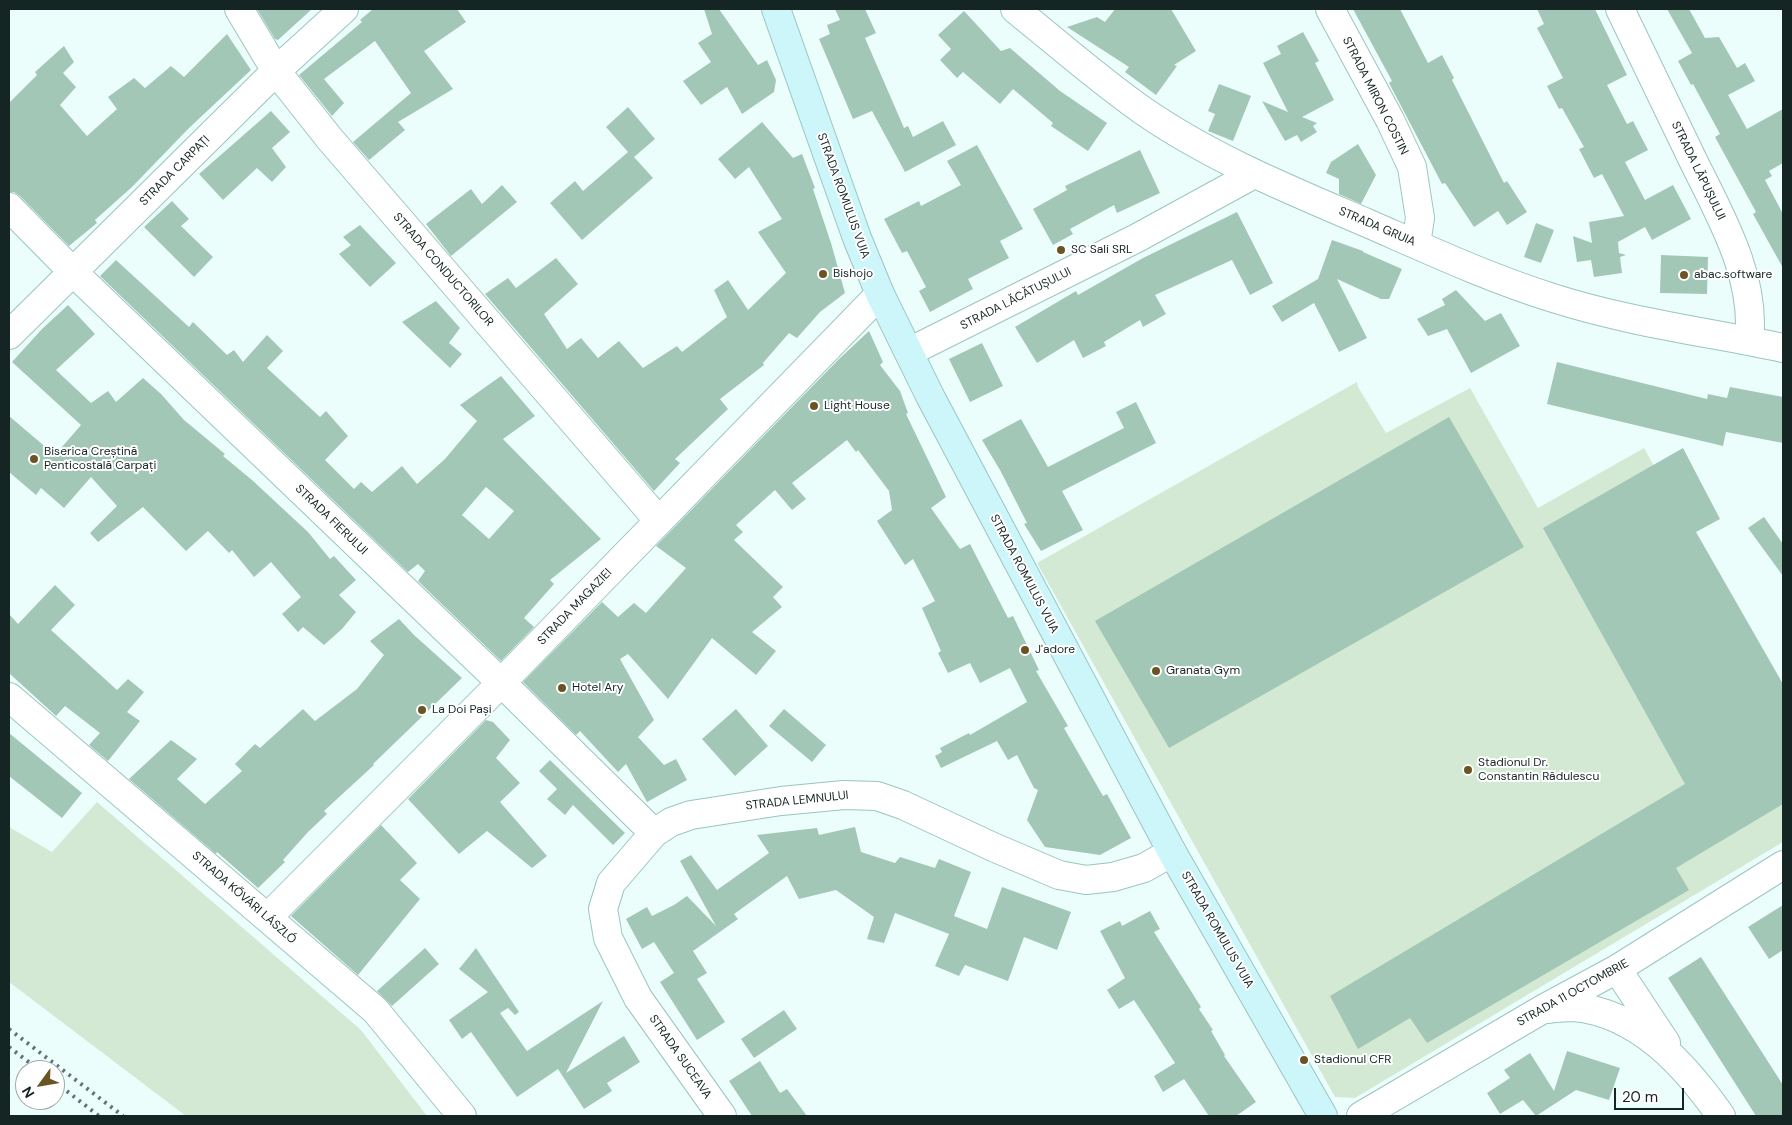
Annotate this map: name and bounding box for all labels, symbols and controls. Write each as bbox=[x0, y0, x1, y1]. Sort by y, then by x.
street label: STRADA MIRON COSTIN bbox=[1339, 35, 1411, 157]
street label: STRADA LĂPUȘULUI bbox=[1668, 119, 1728, 223]
street label: STRADA ROMULUS VUIA bbox=[814, 131, 872, 261]
street label: STRADA CARPAȚI bbox=[137, 133, 213, 209]
street label: STRADA GRUIA bbox=[1336, 204, 1418, 250]
street label: STRADA CONDUCTORILOR bbox=[390, 210, 496, 330]
place label: SC Sali SRL bbox=[1071, 243, 1132, 257]
marker: SC Sali SRL bbox=[1055, 244, 1067, 256]
street label: STRADA LĂCĂTUȘULUI bbox=[958, 265, 1074, 333]
place label: Bishojo bbox=[833, 267, 873, 281]
marker: Bishojo bbox=[817, 268, 829, 280]
place label: abac.software bbox=[1694, 268, 1772, 282]
marker: abac.software bbox=[1678, 269, 1690, 281]
place label: Light House bbox=[824, 399, 890, 413]
marker: Light House bbox=[808, 400, 820, 412]
place label: Biserica Creștină Penticostală Carpați bbox=[44, 445, 156, 473]
marker: Biserica Creștină Penticostală Carpați bbox=[28, 453, 40, 465]
street label: STRADA FIERULUI bbox=[292, 482, 370, 558]
street label: STRADA ROMULUS VUIA bbox=[987, 512, 1061, 636]
street label: STRADA MAGAZIEI bbox=[535, 566, 615, 648]
place label: J'adore bbox=[1035, 643, 1075, 657]
marker: J'adore bbox=[1019, 644, 1031, 656]
place label: Granata Gym bbox=[1166, 664, 1240, 678]
marker: Granata Gym bbox=[1150, 665, 1162, 677]
place label: Hotel Ary bbox=[572, 681, 623, 695]
marker: Hotel Ary bbox=[556, 682, 568, 694]
place label: La Doi Pași bbox=[432, 703, 492, 717]
marker: La Doi Pași bbox=[416, 704, 428, 716]
place label: Stadionul Dr. Constantin Rădulescu bbox=[1478, 756, 1599, 784]
marker: Stadionul Dr. Constantin Rădulescu bbox=[1462, 764, 1474, 776]
street label: STRADA LEMNULUI bbox=[745, 788, 849, 814]
street label: STRADA KŐVÁRI LÁSZLÓ bbox=[189, 849, 299, 947]
street label: STRADA ROMULUS VUIA bbox=[1178, 869, 1256, 991]
street label: STRADA 11 OCTOMBRIE bbox=[1515, 956, 1631, 1030]
street label: STRADA SUCEAVA bbox=[646, 1012, 714, 1102]
place label: Stadionul CFR bbox=[1314, 1053, 1391, 1067]
marker: Stadionul CFR bbox=[1298, 1054, 1310, 1066]
north arrow bbox=[15, 1060, 65, 1110]
scale bar bbox=[1617, 1078, 1687, 1110]
text: N bbox=[18, 1083, 38, 1102]
text: 20 m bbox=[1622, 1087, 1658, 1107]

